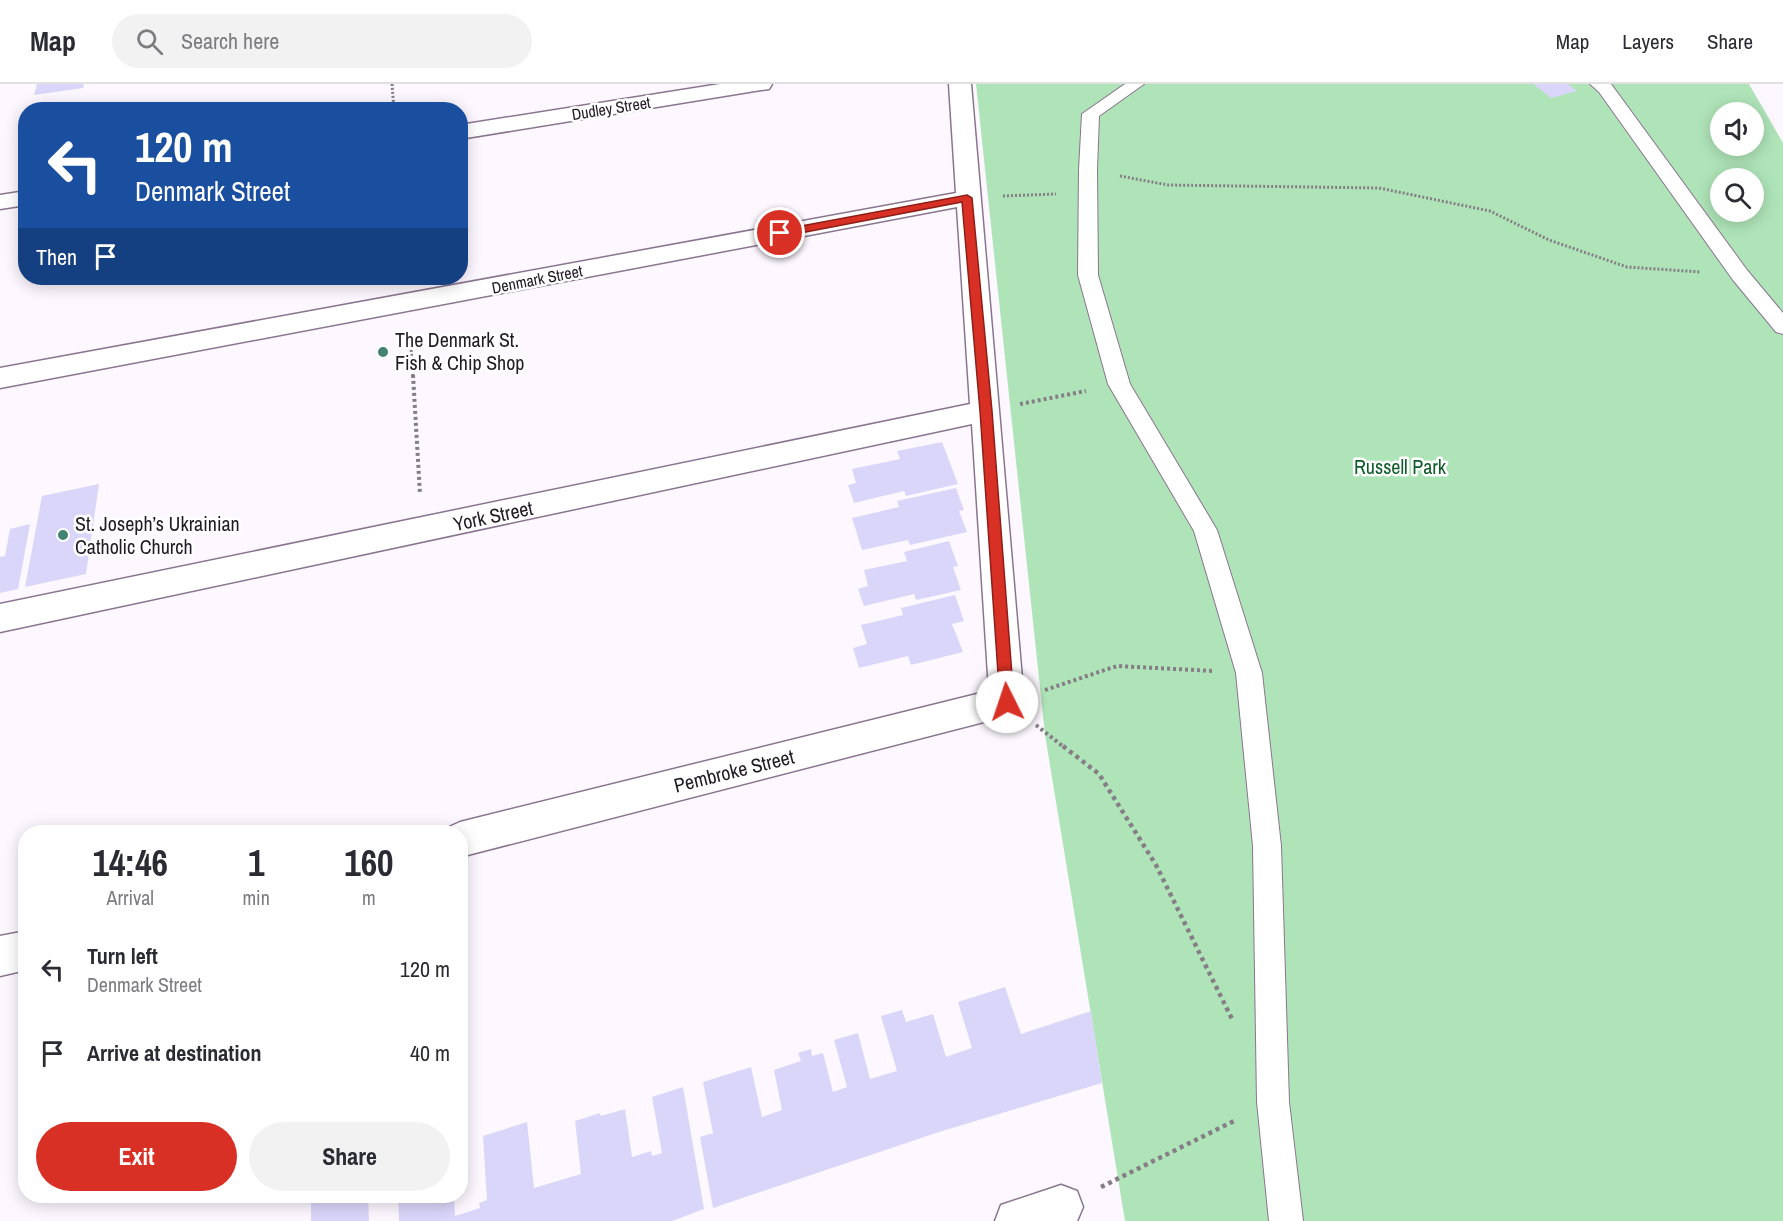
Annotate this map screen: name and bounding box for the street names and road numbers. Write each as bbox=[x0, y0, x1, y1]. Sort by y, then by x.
street label: Dudley Street bbox=[570, 91, 652, 125]
street label: Denmark Street bbox=[490, 259, 585, 299]
street label: York Street bbox=[451, 494, 536, 537]
street label: Pembroke Street bbox=[671, 742, 797, 798]

